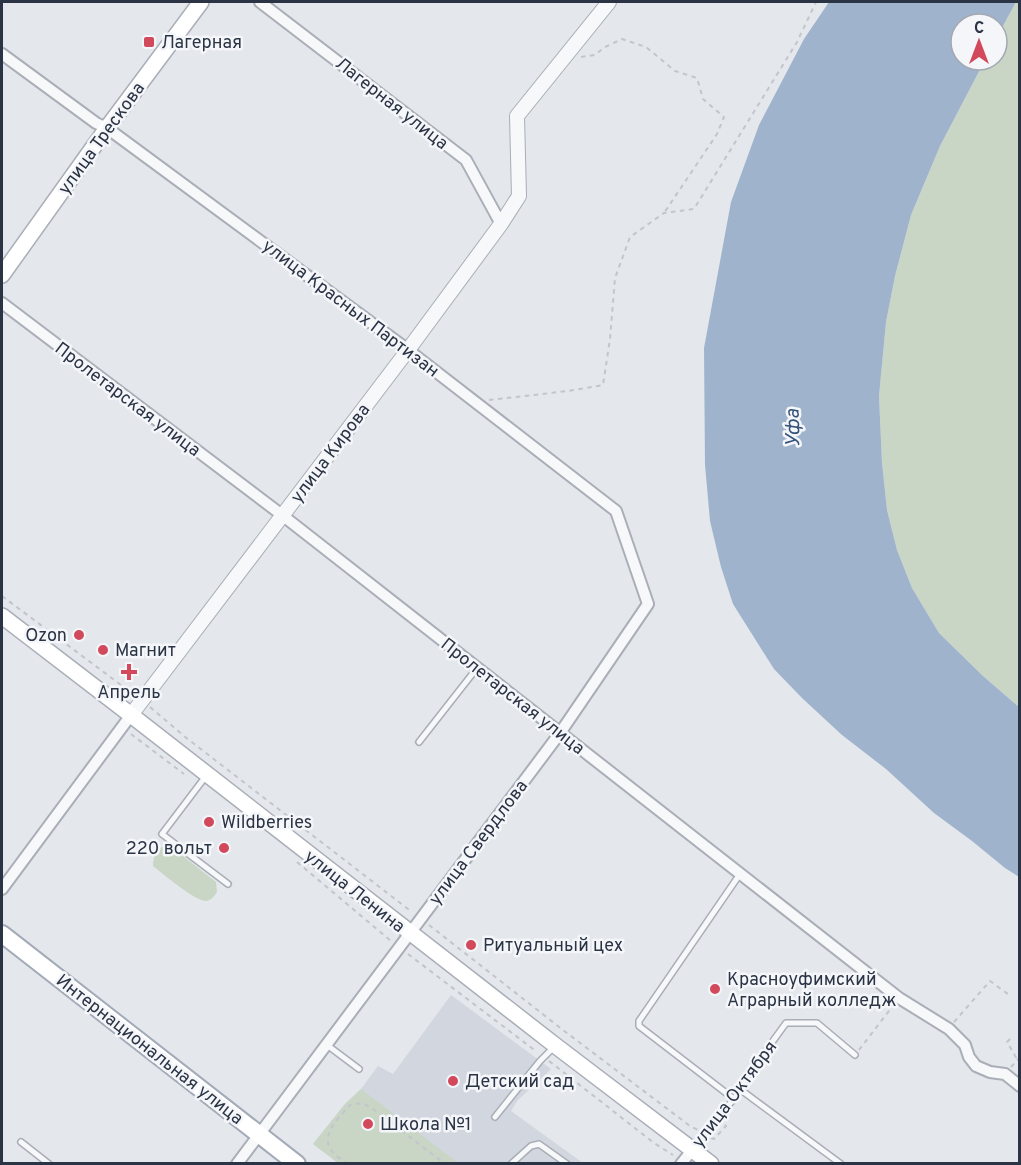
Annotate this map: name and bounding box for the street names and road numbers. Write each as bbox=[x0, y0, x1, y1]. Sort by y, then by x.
street label: Лагерная улица bbox=[330, 53, 452, 155]
street label: улица Трескова bbox=[54, 78, 151, 200]
street label: улица Красных Партизан bbox=[257, 235, 443, 383]
street label: Пролетарская улица bbox=[50, 338, 205, 463]
street label: улица Кирова bbox=[286, 400, 376, 508]
street label: Пролетарская улица bbox=[435, 634, 589, 761]
street label: улица Свердлова bbox=[425, 776, 534, 910]
street label: улица Ленина bbox=[299, 846, 409, 939]
street label: Интернациональная улица bbox=[51, 970, 247, 1130]
street label: улица Октября bbox=[687, 1037, 783, 1153]

